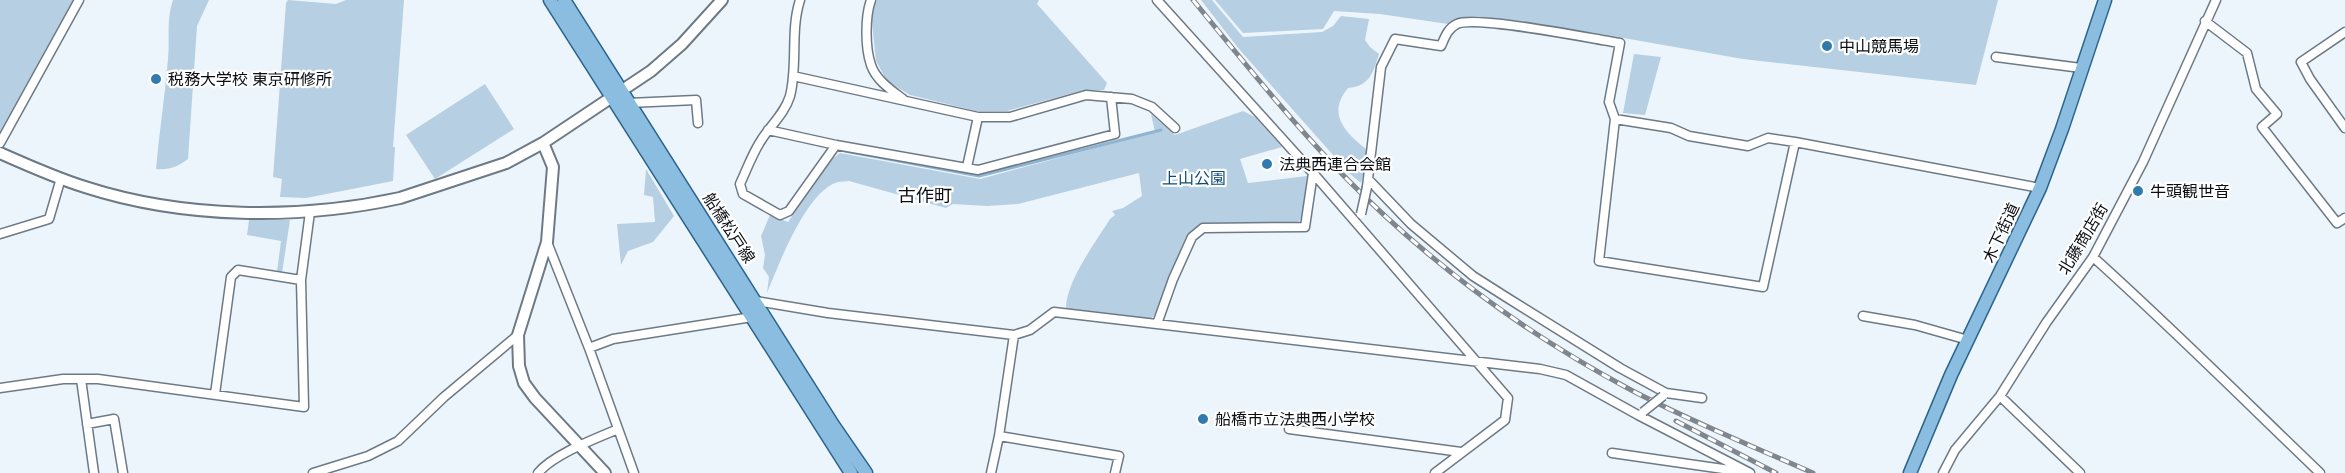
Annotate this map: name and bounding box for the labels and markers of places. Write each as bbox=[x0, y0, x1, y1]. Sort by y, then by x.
place label: 中山競馬場 bbox=[1839, 37, 1919, 56]
marker: 中山競馬場 bbox=[1820, 39, 1834, 53]
place label: 税務大学校 東京研修所 bbox=[168, 70, 332, 89]
marker: 税務大学校 東京研修所 bbox=[149, 72, 163, 86]
place label: 法典西連合会館 bbox=[1279, 155, 1391, 174]
marker: 法典西連合会館 bbox=[1260, 157, 1274, 171]
place label: 牛頭観世音 bbox=[2150, 182, 2230, 201]
marker: 牛頭観世音 bbox=[2131, 184, 2145, 198]
place label: 船橋市立法典西小学校 bbox=[1215, 410, 1375, 429]
marker: 船橋市立法典西小学校 bbox=[1196, 412, 1210, 426]

